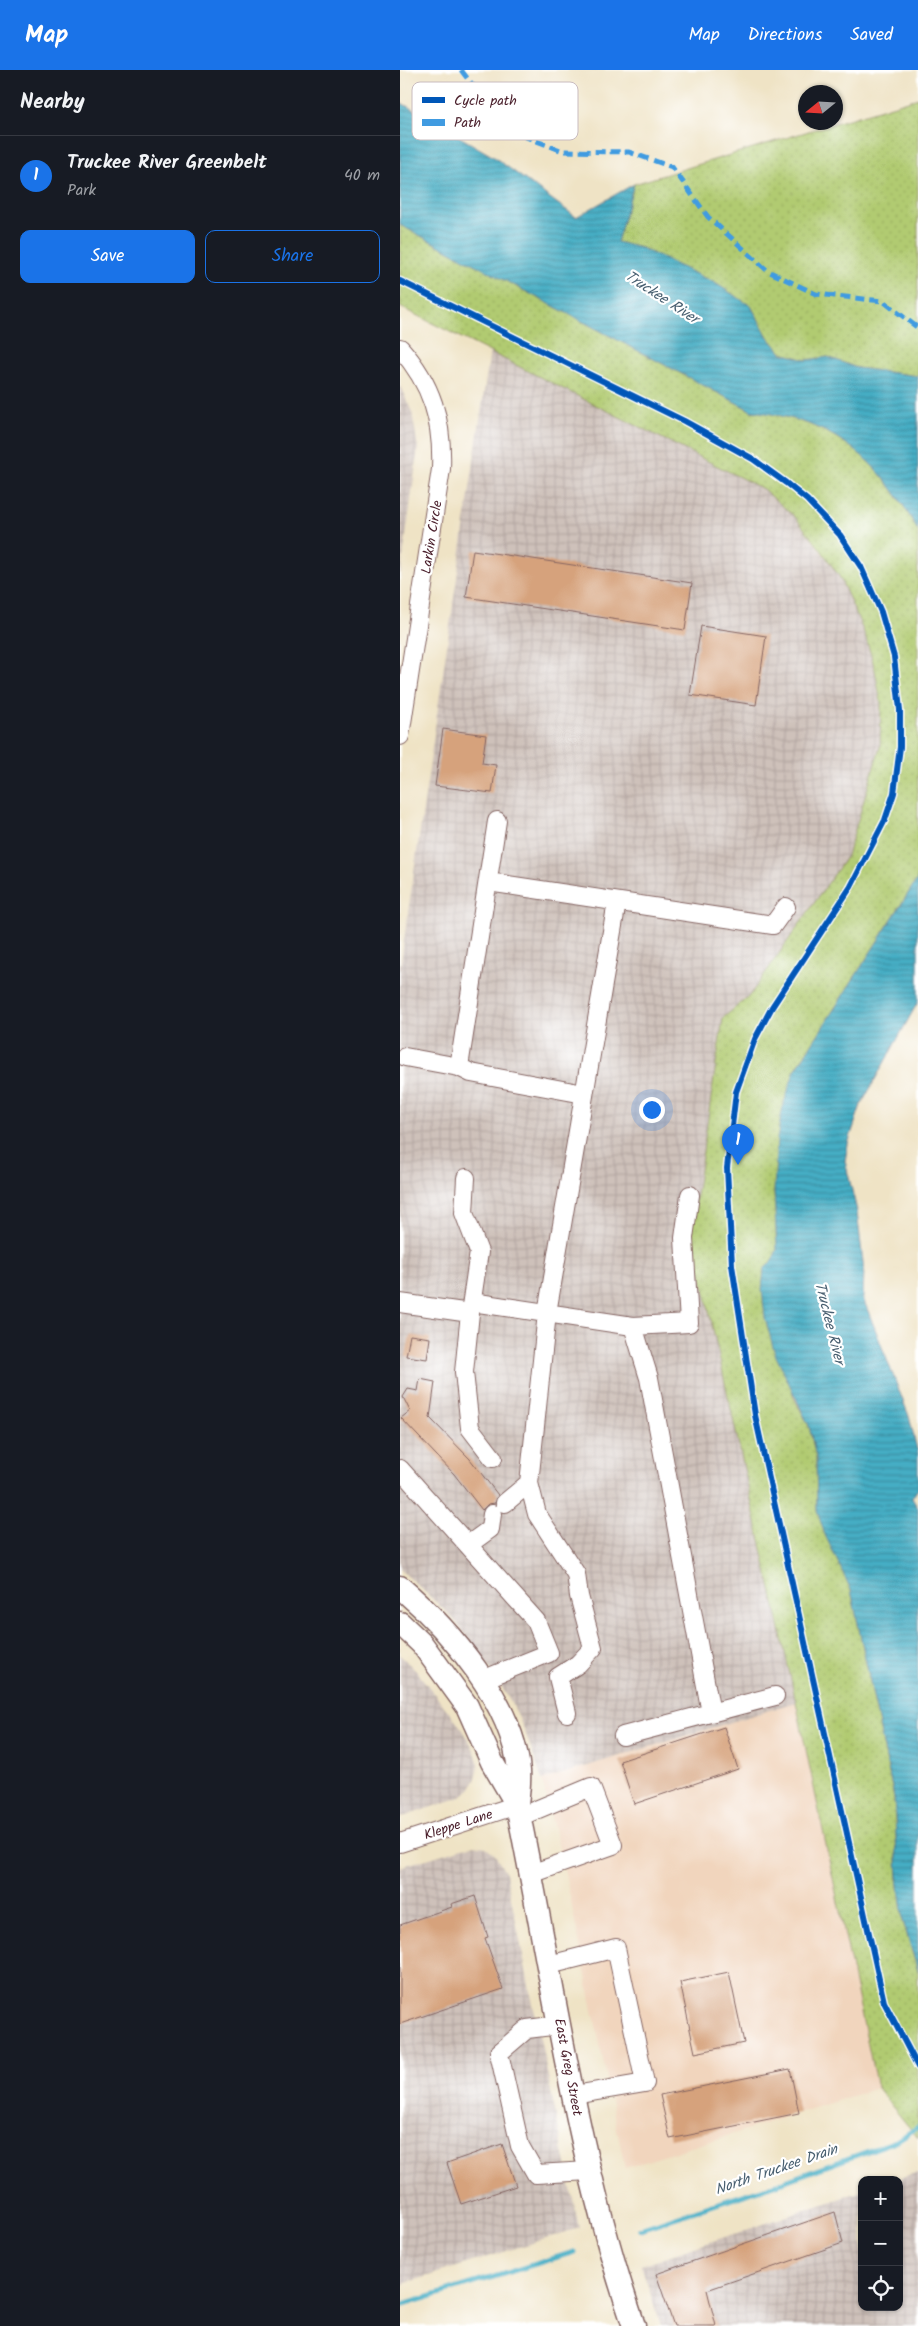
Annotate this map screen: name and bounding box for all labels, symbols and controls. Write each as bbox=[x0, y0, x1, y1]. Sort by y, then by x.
text: Map bbox=[25, 16, 68, 55]
text: Map bbox=[688, 21, 720, 50]
text: Directions bbox=[748, 21, 822, 50]
text: Saved bbox=[850, 21, 893, 50]
legend bbox=[412, 82, 578, 140]
north arrow bbox=[798, 85, 843, 130]
text: Nearby bbox=[20, 86, 85, 119]
text: Cycle path bbox=[454, 90, 517, 112]
text: Path bbox=[454, 112, 481, 134]
text: Truckee River Greenbelt bbox=[67, 148, 267, 178]
text: 1 bbox=[34, 163, 38, 188]
text: 40 m bbox=[344, 163, 380, 188]
text: Park bbox=[67, 178, 96, 203]
button: Save bbox=[20, 230, 195, 283]
button: Share bbox=[205, 230, 380, 283]
water label: Truckee River bbox=[620, 265, 706, 332]
street label: Larkin Circle bbox=[415, 498, 449, 575]
your location bbox=[639, 1097, 665, 1123]
pin: 1 bbox=[722, 1124, 754, 1165]
water label: Truckee River bbox=[807, 1280, 852, 1370]
street label: Kleppe Lane bbox=[421, 1803, 496, 1846]
street label: East Greg Street bbox=[548, 2016, 588, 2118]
water label: North Truckee Drain bbox=[712, 2137, 842, 2202]
map controls bbox=[858, 2176, 903, 2311]
button: + bbox=[858, 2176, 903, 2221]
button: − bbox=[858, 2221, 903, 2266]
button: locate bbox=[858, 2266, 903, 2311]

